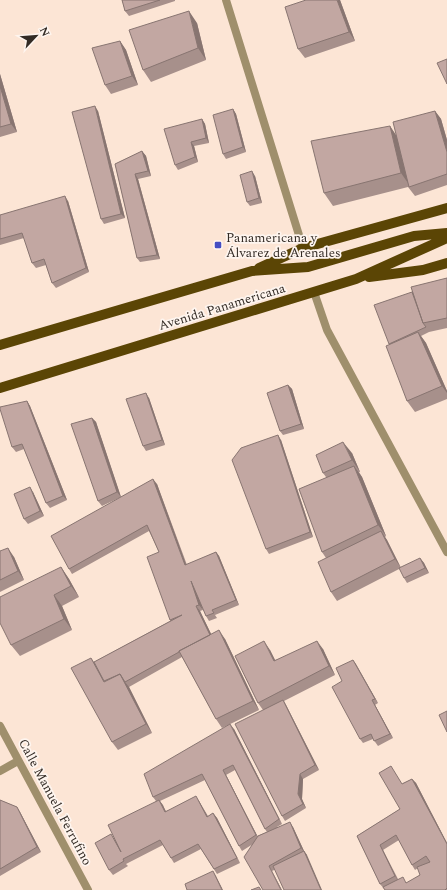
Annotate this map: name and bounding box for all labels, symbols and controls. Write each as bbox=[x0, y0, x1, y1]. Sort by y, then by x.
north arrow bbox=[16, 16, 56, 56]
text: N bbox=[35, 24, 54, 40]
place label: Panamericana y Álvarez de Arenales bbox=[226, 228, 341, 263]
marker: Panamericana y Álvarez de Arenales bbox=[213, 240, 223, 250]
street label: Avenida Panamericana bbox=[156, 278, 288, 336]
street label: Calle Manuela Ferrufino bbox=[13, 735, 97, 869]

